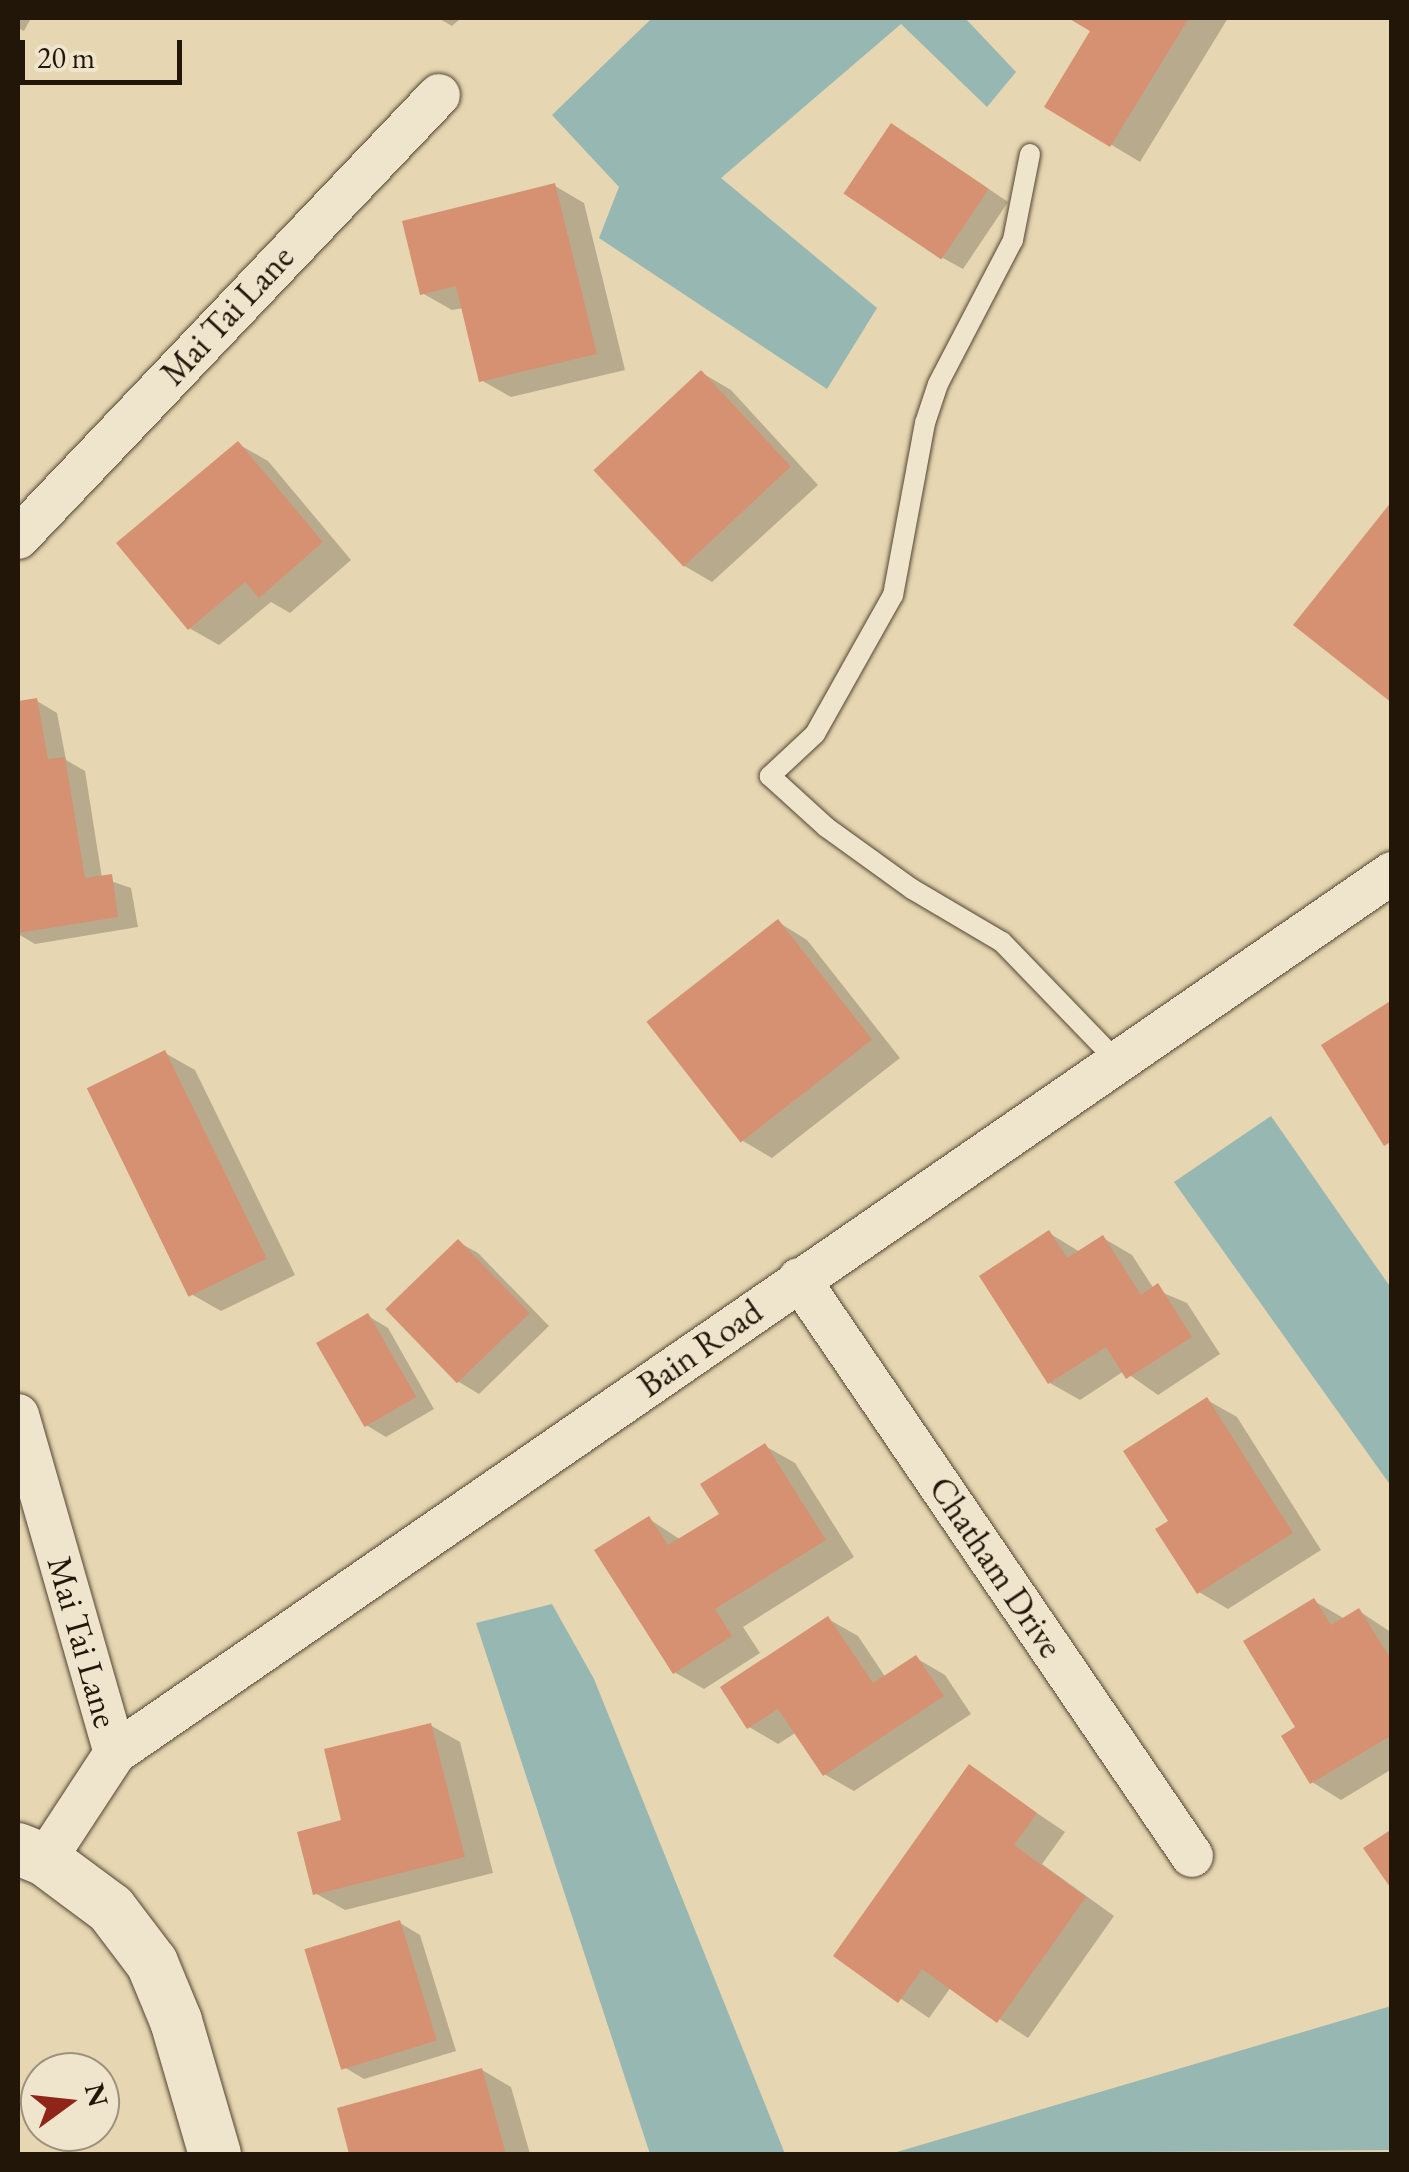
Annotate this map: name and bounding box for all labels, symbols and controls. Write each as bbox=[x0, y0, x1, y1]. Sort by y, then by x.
scale bar bbox=[25, 20, 188, 82]
text: 20 m bbox=[37, 38, 95, 77]
street label: Mai Tai Lane bbox=[152, 236, 302, 394]
street label: Bain Road bbox=[630, 1290, 770, 1406]
street label: Chatham Drive bbox=[920, 1469, 1072, 1665]
street label: Mai Tai Lane bbox=[39, 1552, 127, 1732]
north arrow bbox=[20, 2052, 120, 2152]
text: N bbox=[77, 2079, 117, 2110]

